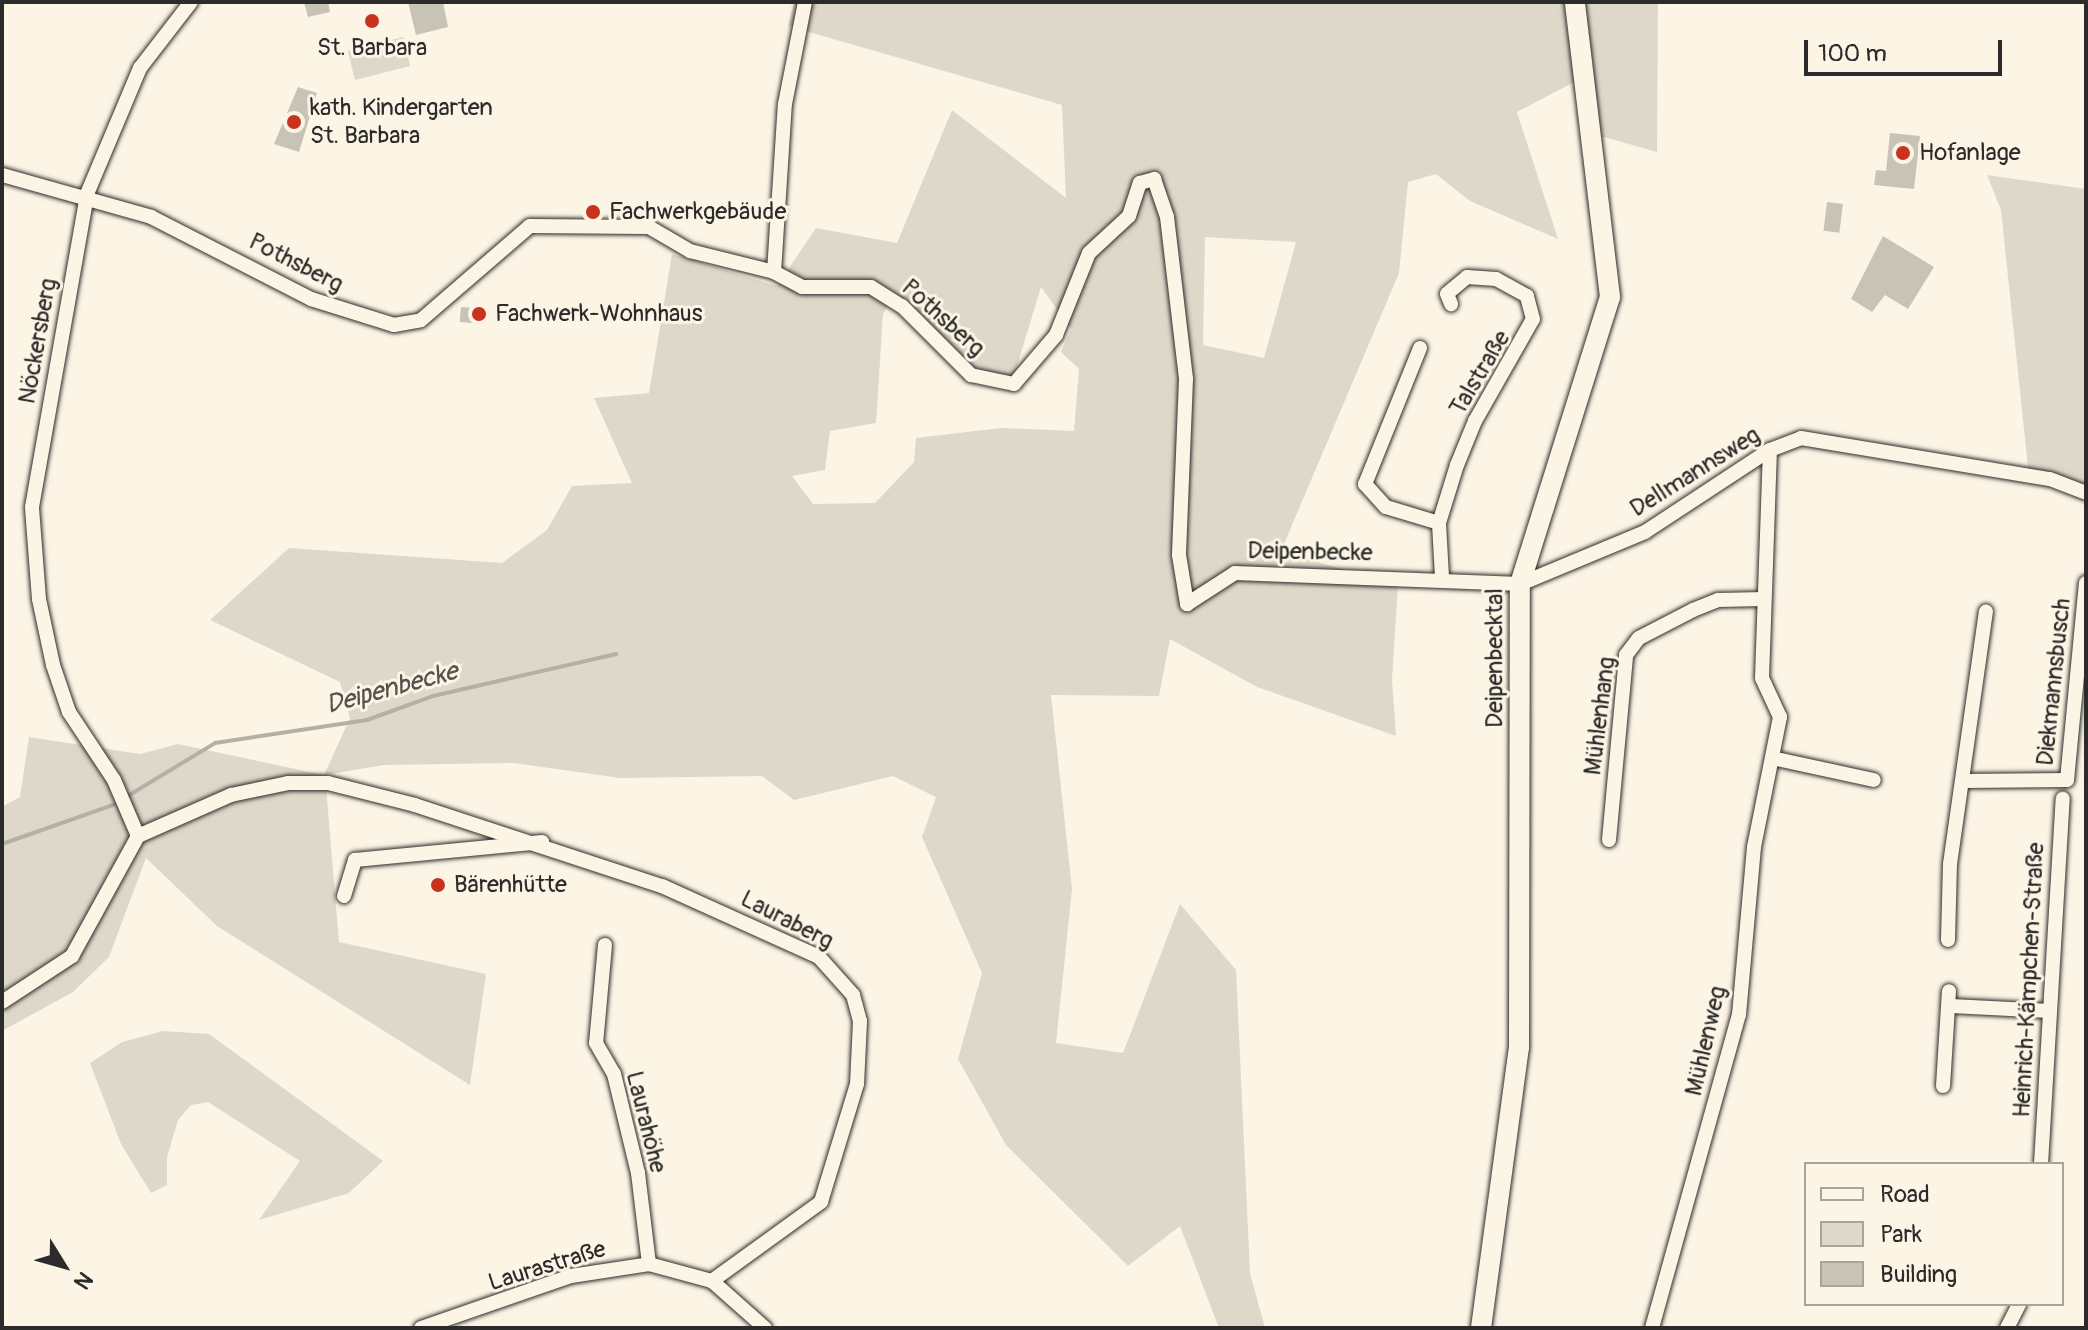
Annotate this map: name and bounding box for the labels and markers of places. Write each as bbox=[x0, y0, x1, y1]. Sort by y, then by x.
marker: St. Barbara bbox=[363, 12, 381, 30]
place label: St. Barbara bbox=[317, 34, 427, 62]
place label: kath. Kindergarten St. Barbara bbox=[310, 94, 493, 150]
marker: kath. Kindergarten St. Barbara bbox=[285, 113, 303, 131]
place label: Hofanlage bbox=[1919, 139, 2021, 167]
marker: Hofanlage bbox=[1894, 144, 1912, 162]
place label: Fachwerkgebäude bbox=[609, 198, 786, 226]
marker: Fachwerkgebäude bbox=[584, 203, 602, 221]
place label: Fachwerk-Wohnhaus bbox=[495, 300, 702, 328]
marker: Fachwerk-Wohnhaus bbox=[470, 305, 488, 323]
place label: Bärenhütte bbox=[454, 871, 567, 899]
marker: Bärenhütte bbox=[429, 876, 447, 894]

